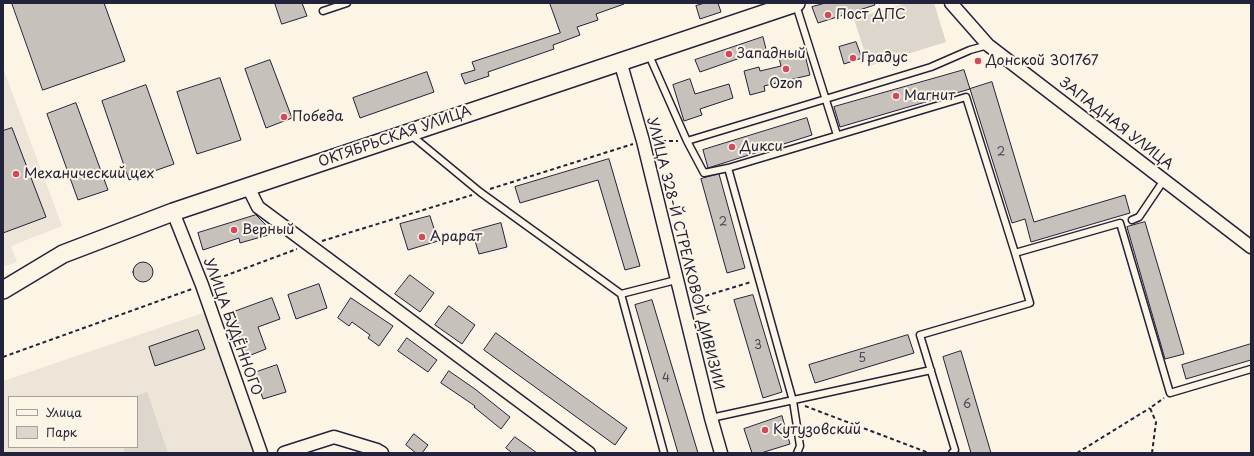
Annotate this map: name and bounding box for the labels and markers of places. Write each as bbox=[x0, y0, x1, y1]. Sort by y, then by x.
place label: Пост ДПС bbox=[836, 7, 906, 23]
marker: Пост ДПС bbox=[823, 10, 833, 20]
place label: Западный bbox=[737, 46, 806, 62]
marker: Западный bbox=[724, 49, 734, 59]
place label: Градус bbox=[861, 50, 908, 66]
marker: Градус bbox=[848, 53, 858, 63]
place label: Донской 301767 bbox=[986, 53, 1099, 69]
marker: Донской 301767 bbox=[973, 56, 983, 66]
marker: Ozon bbox=[781, 64, 791, 74]
place label: Ozon bbox=[769, 76, 803, 92]
place label: Магнит bbox=[904, 88, 955, 104]
marker: Магнит bbox=[891, 91, 901, 101]
place label: Победа bbox=[292, 109, 343, 125]
marker: Победа bbox=[279, 112, 289, 122]
place label: Дикси bbox=[740, 139, 783, 155]
marker: Дикси bbox=[727, 142, 737, 152]
place label: Механический цех bbox=[24, 166, 154, 182]
marker: Механический цех bbox=[11, 169, 21, 179]
place label: Верный bbox=[242, 222, 294, 238]
marker: Верный bbox=[229, 225, 239, 235]
place label: Арарат bbox=[430, 229, 482, 245]
marker: Арарат bbox=[417, 232, 427, 242]
place label: Кутузовский bbox=[773, 422, 861, 438]
marker: Кутузовский bbox=[760, 425, 770, 435]

